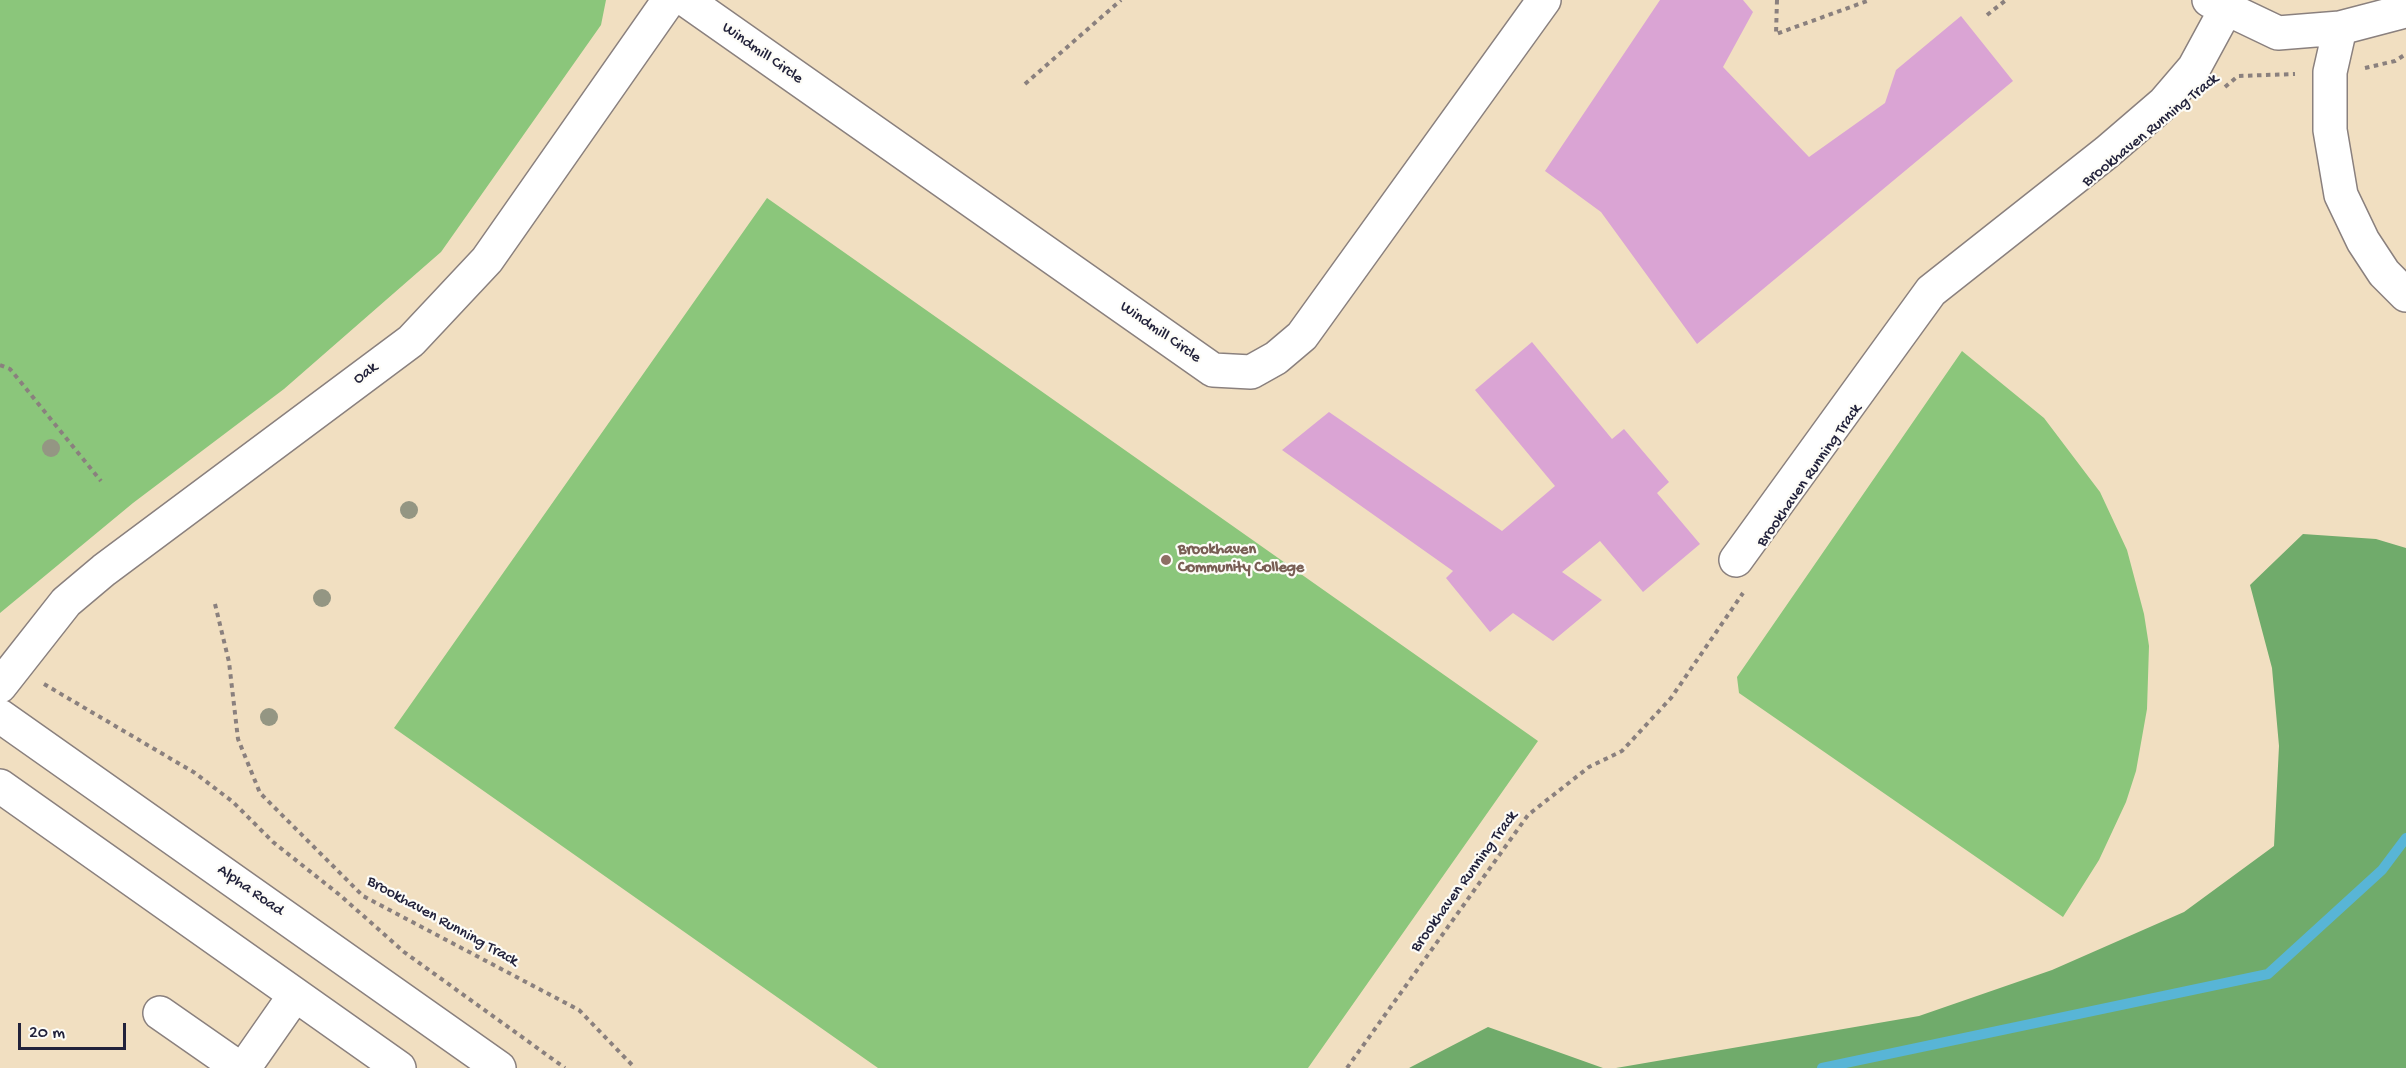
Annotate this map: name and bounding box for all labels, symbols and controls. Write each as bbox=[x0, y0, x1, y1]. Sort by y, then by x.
street label: Windmill Circle bbox=[718, 19, 806, 89]
street label: Brookhaven Running Track bbox=[2079, 70, 2223, 192]
street label: Windmill Circle bbox=[1116, 298, 1204, 368]
street label: Oak bbox=[350, 359, 382, 389]
street label: Brookhaven Running Track bbox=[1753, 401, 1867, 551]
place label: Brookhaven Community College bbox=[1178, 541, 1304, 579]
marker: Brookhaven Community College bbox=[1159, 553, 1173, 567]
street label: Brookhaven Running Track bbox=[1407, 808, 1523, 956]
street label: Alpha Road bbox=[213, 861, 287, 921]
street label: Brookhaven Running Track bbox=[363, 872, 521, 972]
scale bar bbox=[21, 1011, 129, 1049]
text: 20 m bbox=[29, 1023, 65, 1044]

